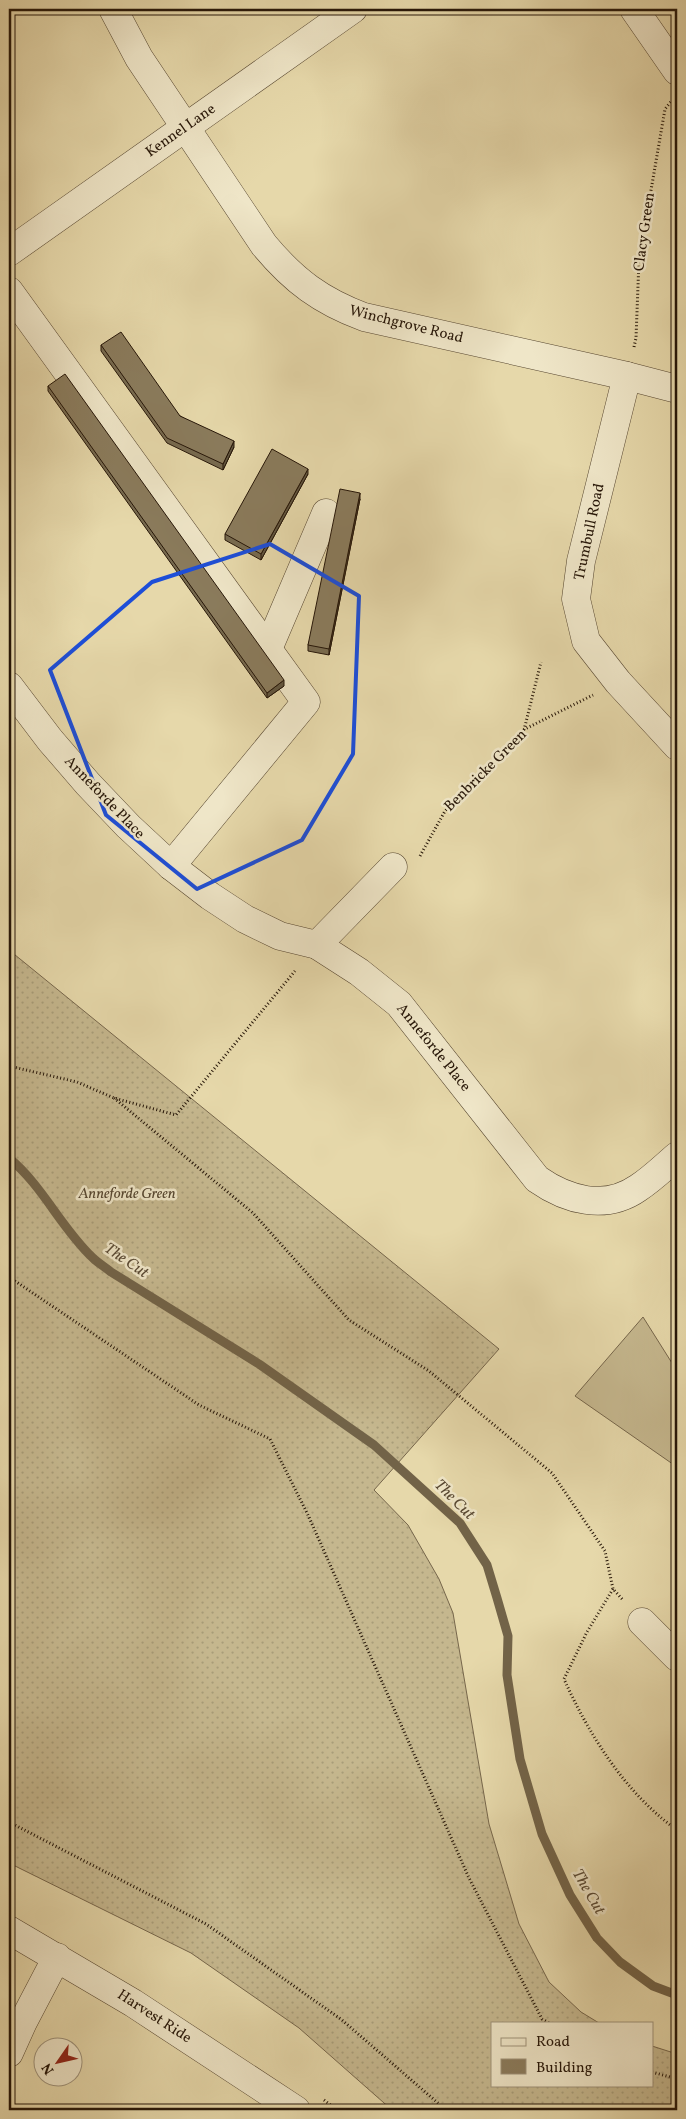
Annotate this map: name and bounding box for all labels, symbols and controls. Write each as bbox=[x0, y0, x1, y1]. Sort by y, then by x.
street label: Kennel Lane bbox=[142, 99, 220, 163]
street label: Clacy Green bbox=[629, 191, 661, 273]
street label: Winchgrove Road bbox=[347, 301, 465, 349]
street label: Trumbull Road bbox=[569, 482, 611, 582]
street label: Benbricke Green bbox=[440, 725, 532, 817]
street label: Anneforde Place bbox=[59, 752, 149, 844]
street label: Anneforde Place bbox=[391, 999, 475, 1097]
park label: Anneforde Green bbox=[78, 1184, 176, 1205]
water label: The Cut bbox=[99, 1238, 153, 1284]
water label: The Cut bbox=[429, 1475, 480, 1526]
water label: The Cut bbox=[566, 1865, 610, 1920]
street label: Harvest Ride bbox=[113, 1985, 195, 2049]
legend bbox=[491, 2022, 654, 2086]
text: Road bbox=[536, 2032, 570, 2053]
north arrow bbox=[32, 2036, 82, 2086]
text: Building bbox=[536, 2058, 593, 2079]
text: N bbox=[38, 2059, 59, 2078]

